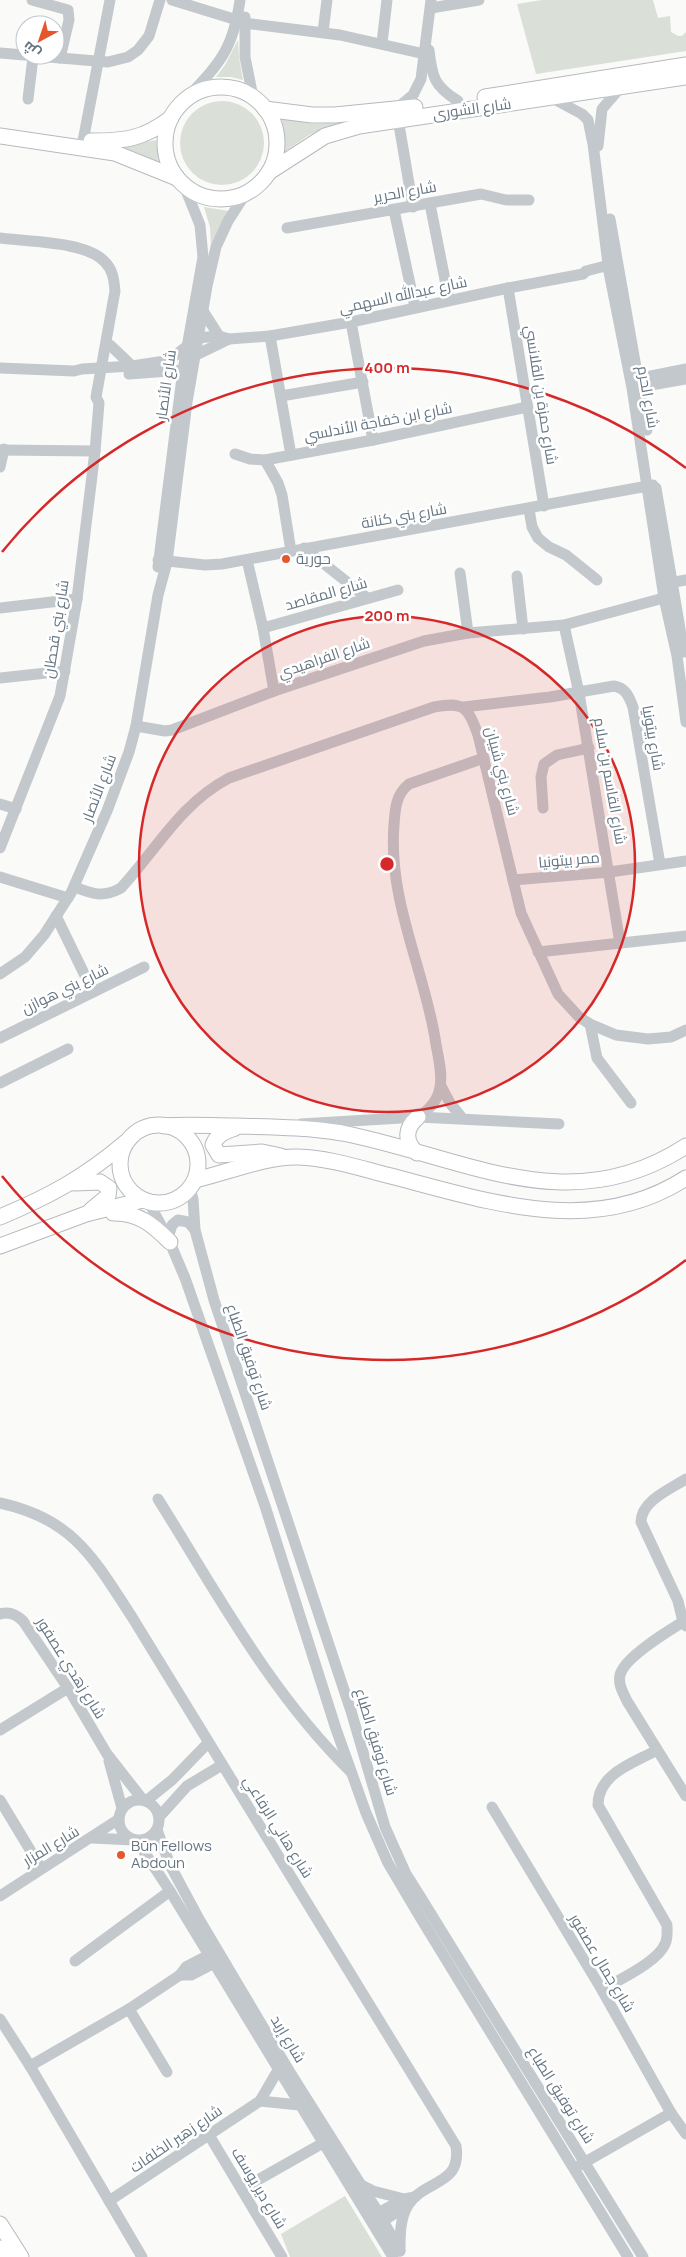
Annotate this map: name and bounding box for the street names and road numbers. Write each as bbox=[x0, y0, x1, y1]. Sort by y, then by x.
street label: شارع الشورى bbox=[431, 93, 513, 125]
street label: شارع الحرير bbox=[371, 176, 438, 209]
street label: شارع عبدالله السهمي bbox=[337, 271, 469, 320]
street label: شارع حمزة بن القلانسي bbox=[518, 324, 563, 466]
street label: شارع الأنصار bbox=[150, 348, 182, 423]
street label: شارع الحرم bbox=[632, 364, 664, 430]
street label: شارع ابن خفاجة الأندلسي bbox=[302, 397, 454, 448]
street label: شارع بني كنانة bbox=[359, 498, 449, 535]
street label: شارع المقاصد bbox=[282, 572, 370, 616]
street label: شارع بني قحطان bbox=[37, 578, 76, 680]
street label: شارع الفراهيدي bbox=[275, 632, 373, 685]
street label: شارع بيتونيا bbox=[636, 703, 670, 773]
street label: شارع القاسم بن سلام bbox=[588, 716, 632, 846]
street label: شارع بني شيبان bbox=[479, 724, 524, 818]
street label: شارع الأنصار bbox=[76, 751, 122, 826]
street label: ممر بيتونيا bbox=[537, 846, 601, 873]
street label: شارع بني هوازن bbox=[18, 958, 113, 1020]
street label: شارع توفيق الطباع bbox=[220, 1301, 278, 1413]
street label: شارع زهدي عصفور bbox=[29, 1612, 111, 1724]
street label: شارع توفيق الطباع bbox=[349, 1686, 403, 1798]
street label: شارع هاني الرفاعي bbox=[237, 1772, 318, 1883]
street label: شارع المزار bbox=[18, 1820, 84, 1872]
street label: شارع جمال عصفور bbox=[563, 1909, 640, 2017]
street label: شارع إربد bbox=[265, 2011, 311, 2067]
street label: شارع توفيق الطباع bbox=[522, 2042, 600, 2148]
street label: شارع زهير الخلفات bbox=[125, 2100, 227, 2178]
street label: شارع دير يوسف bbox=[226, 2143, 292, 2233]

